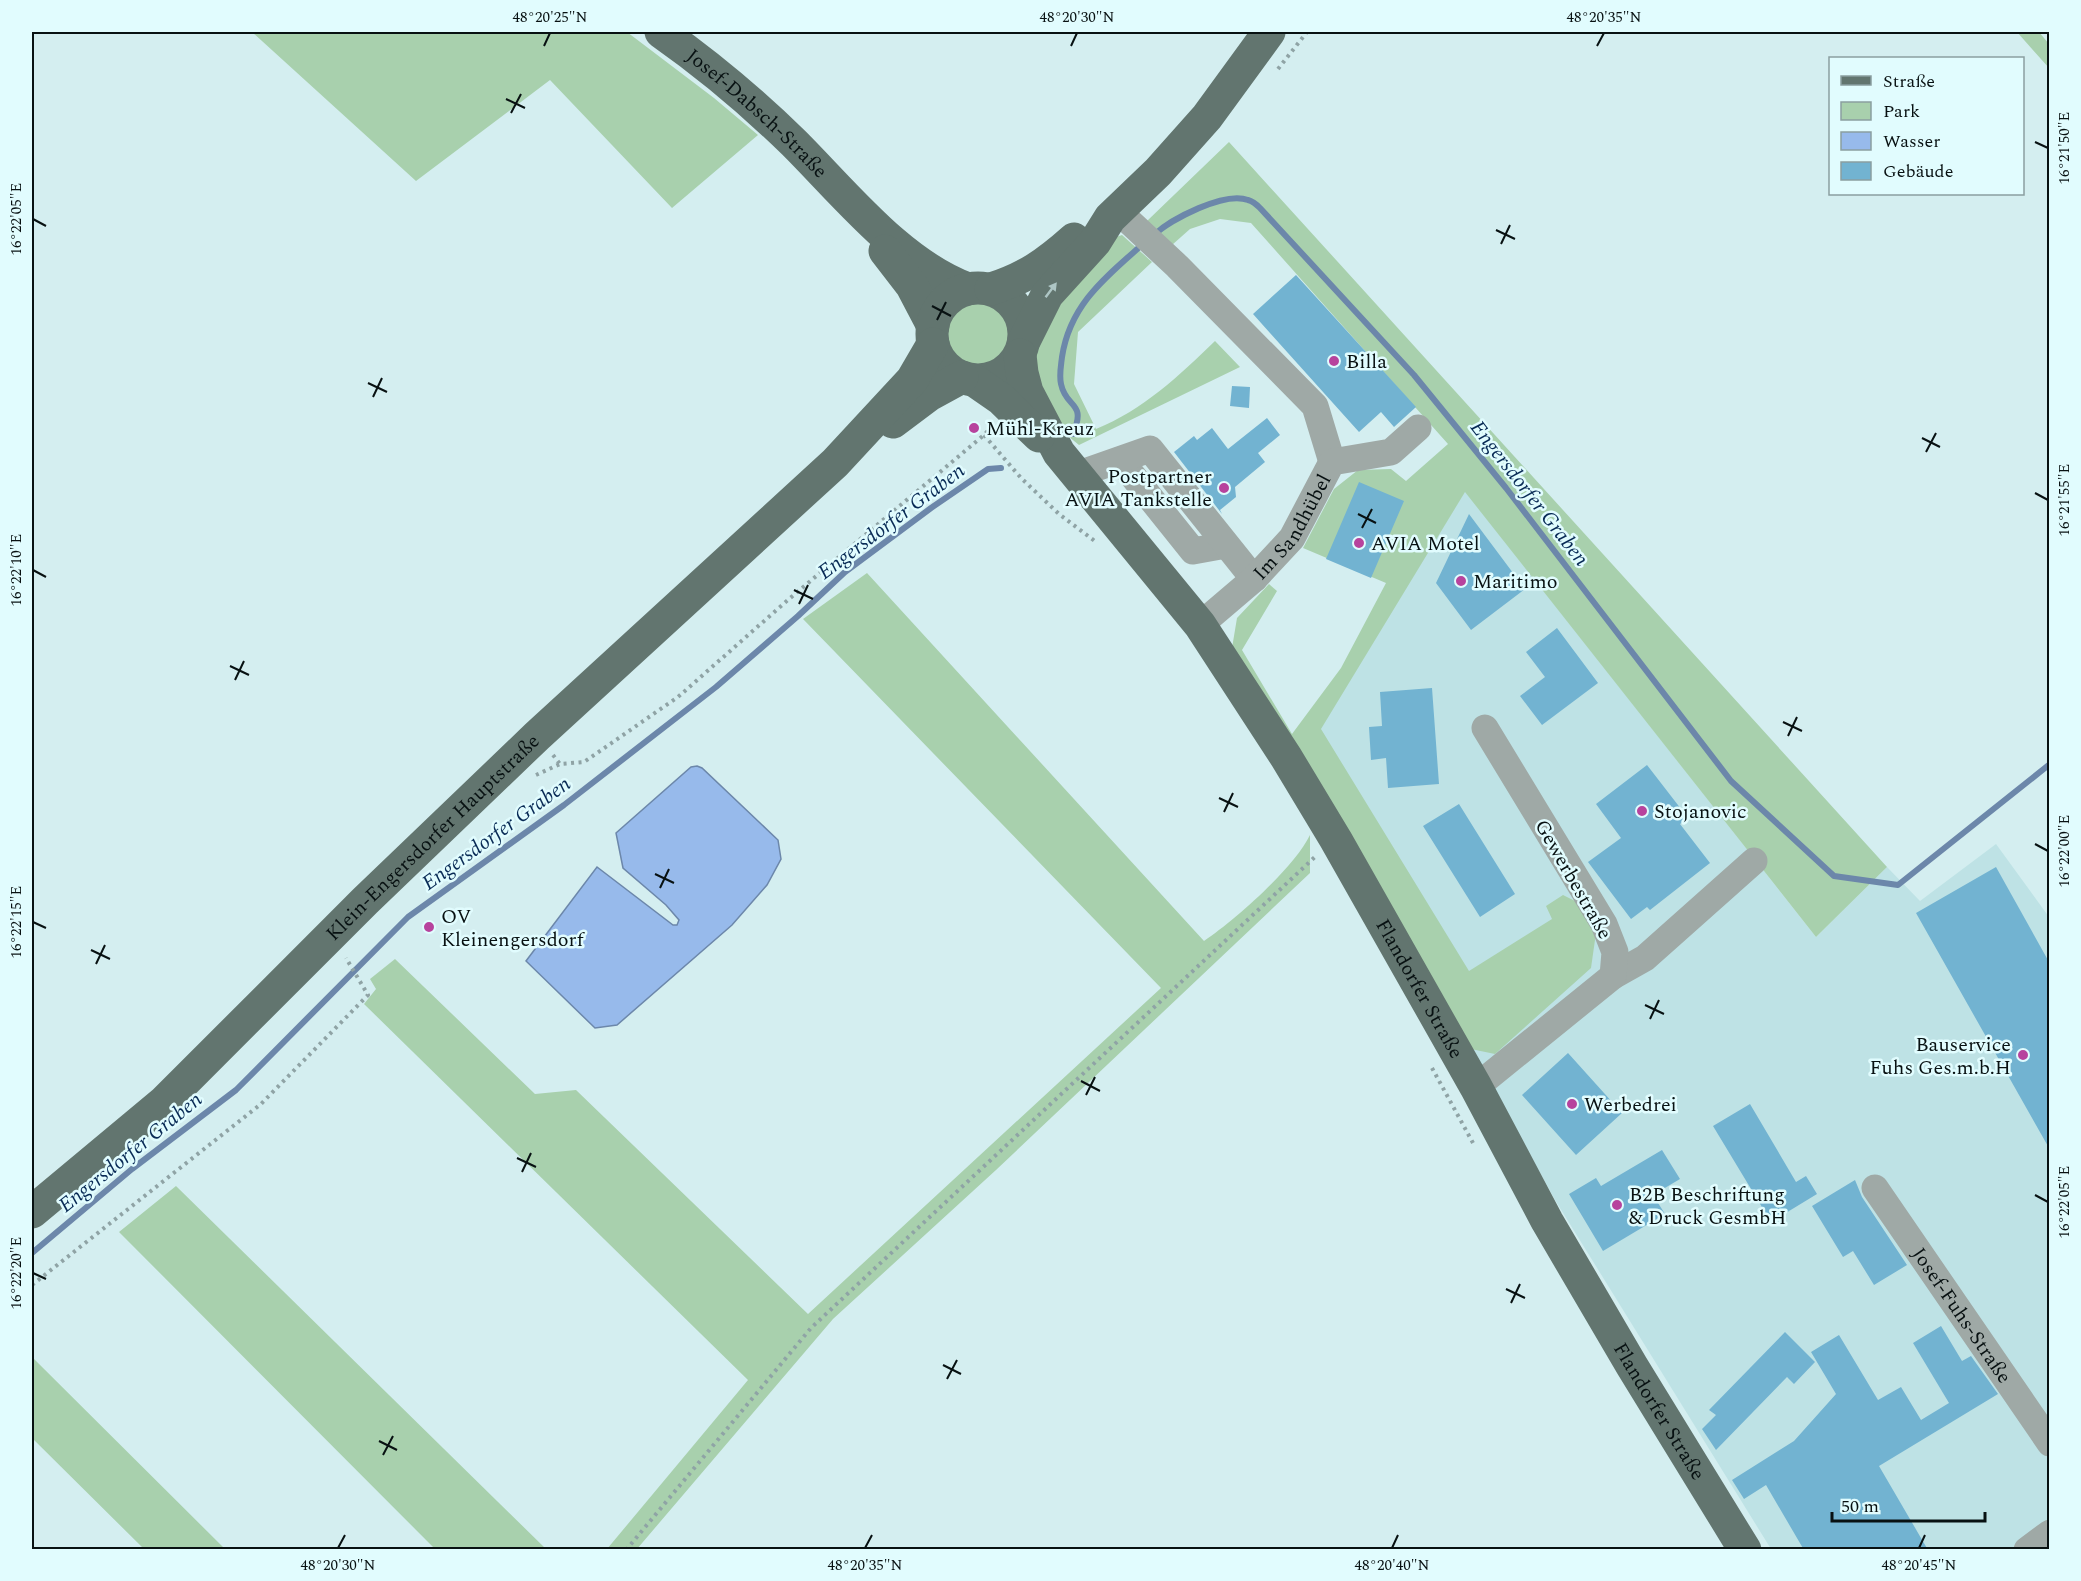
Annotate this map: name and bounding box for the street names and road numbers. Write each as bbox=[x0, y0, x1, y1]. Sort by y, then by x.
street label: Josef-Dabsch-Straße bbox=[680, 41, 834, 185]
street label: Im Sandhübel bbox=[1246, 469, 1339, 587]
street label: Klein-Engersdorfer Hauptstraße bbox=[319, 727, 547, 948]
street label: Gewerbestraße bbox=[1527, 814, 1620, 945]
street label: Flandorfer Straße bbox=[1368, 913, 1471, 1064]
street label: Josef-Fuhs-Straße bbox=[1904, 1241, 2019, 1390]
street label: Flandorfer Straße bbox=[1605, 1337, 1713, 1486]

